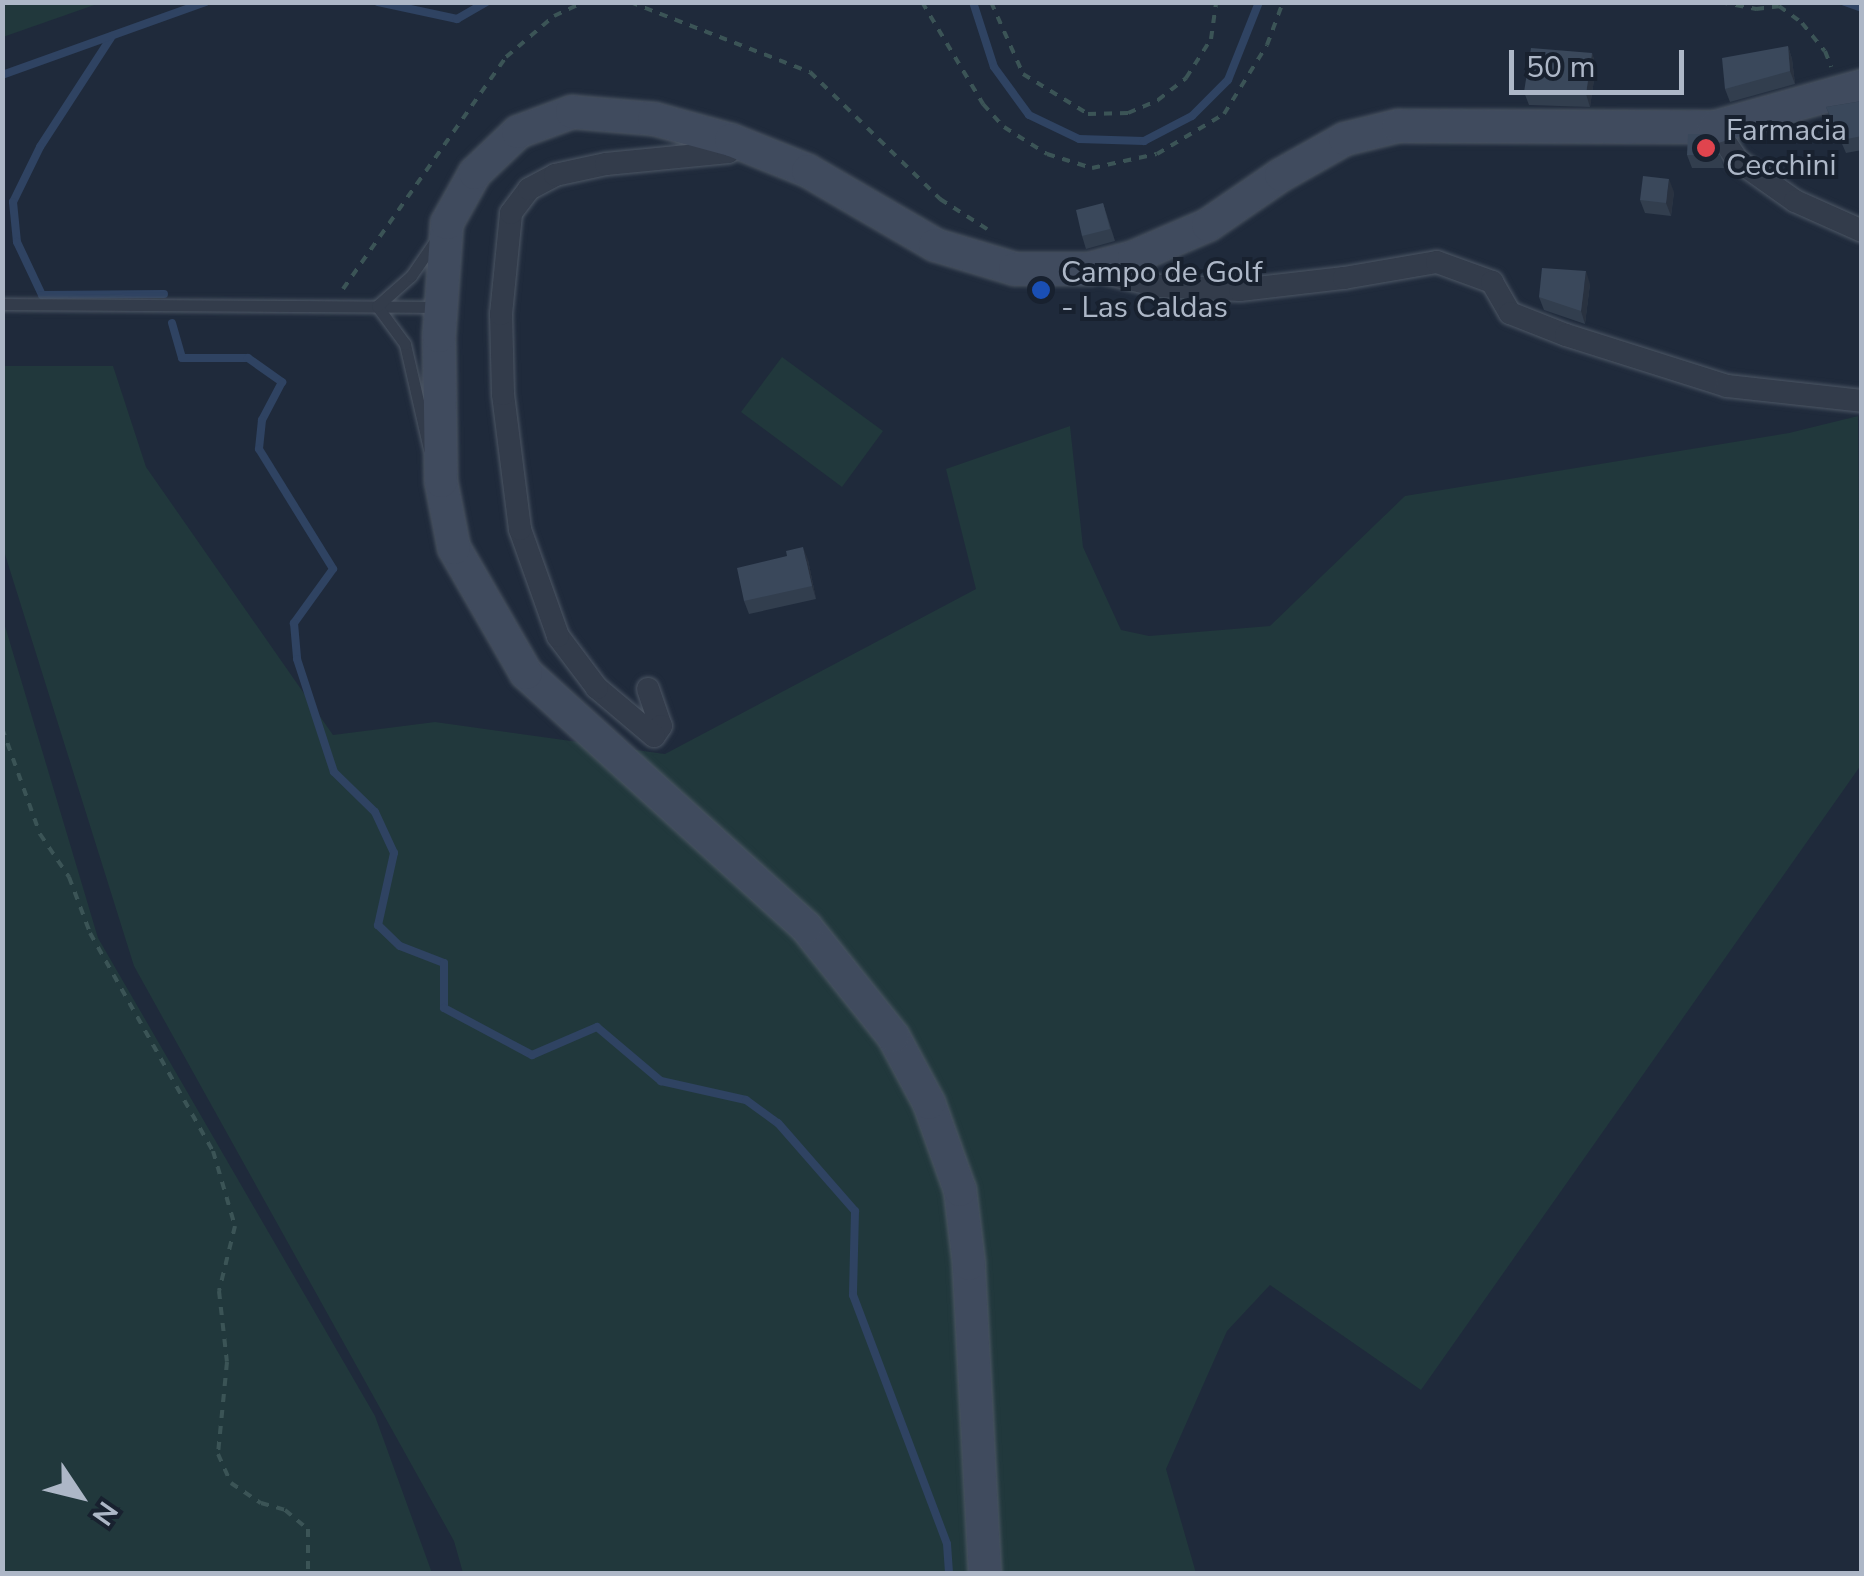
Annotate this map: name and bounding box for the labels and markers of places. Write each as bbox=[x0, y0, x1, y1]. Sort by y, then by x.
place label: Farmacia Cecchini bbox=[1726, 113, 1847, 184]
marker: Farmacia Cecchini bbox=[1695, 137, 1717, 159]
place label: Campo de Golf - Las Caldas bbox=[1061, 255, 1262, 326]
marker: Campo de Golf - Las Caldas bbox=[1030, 279, 1052, 301]

